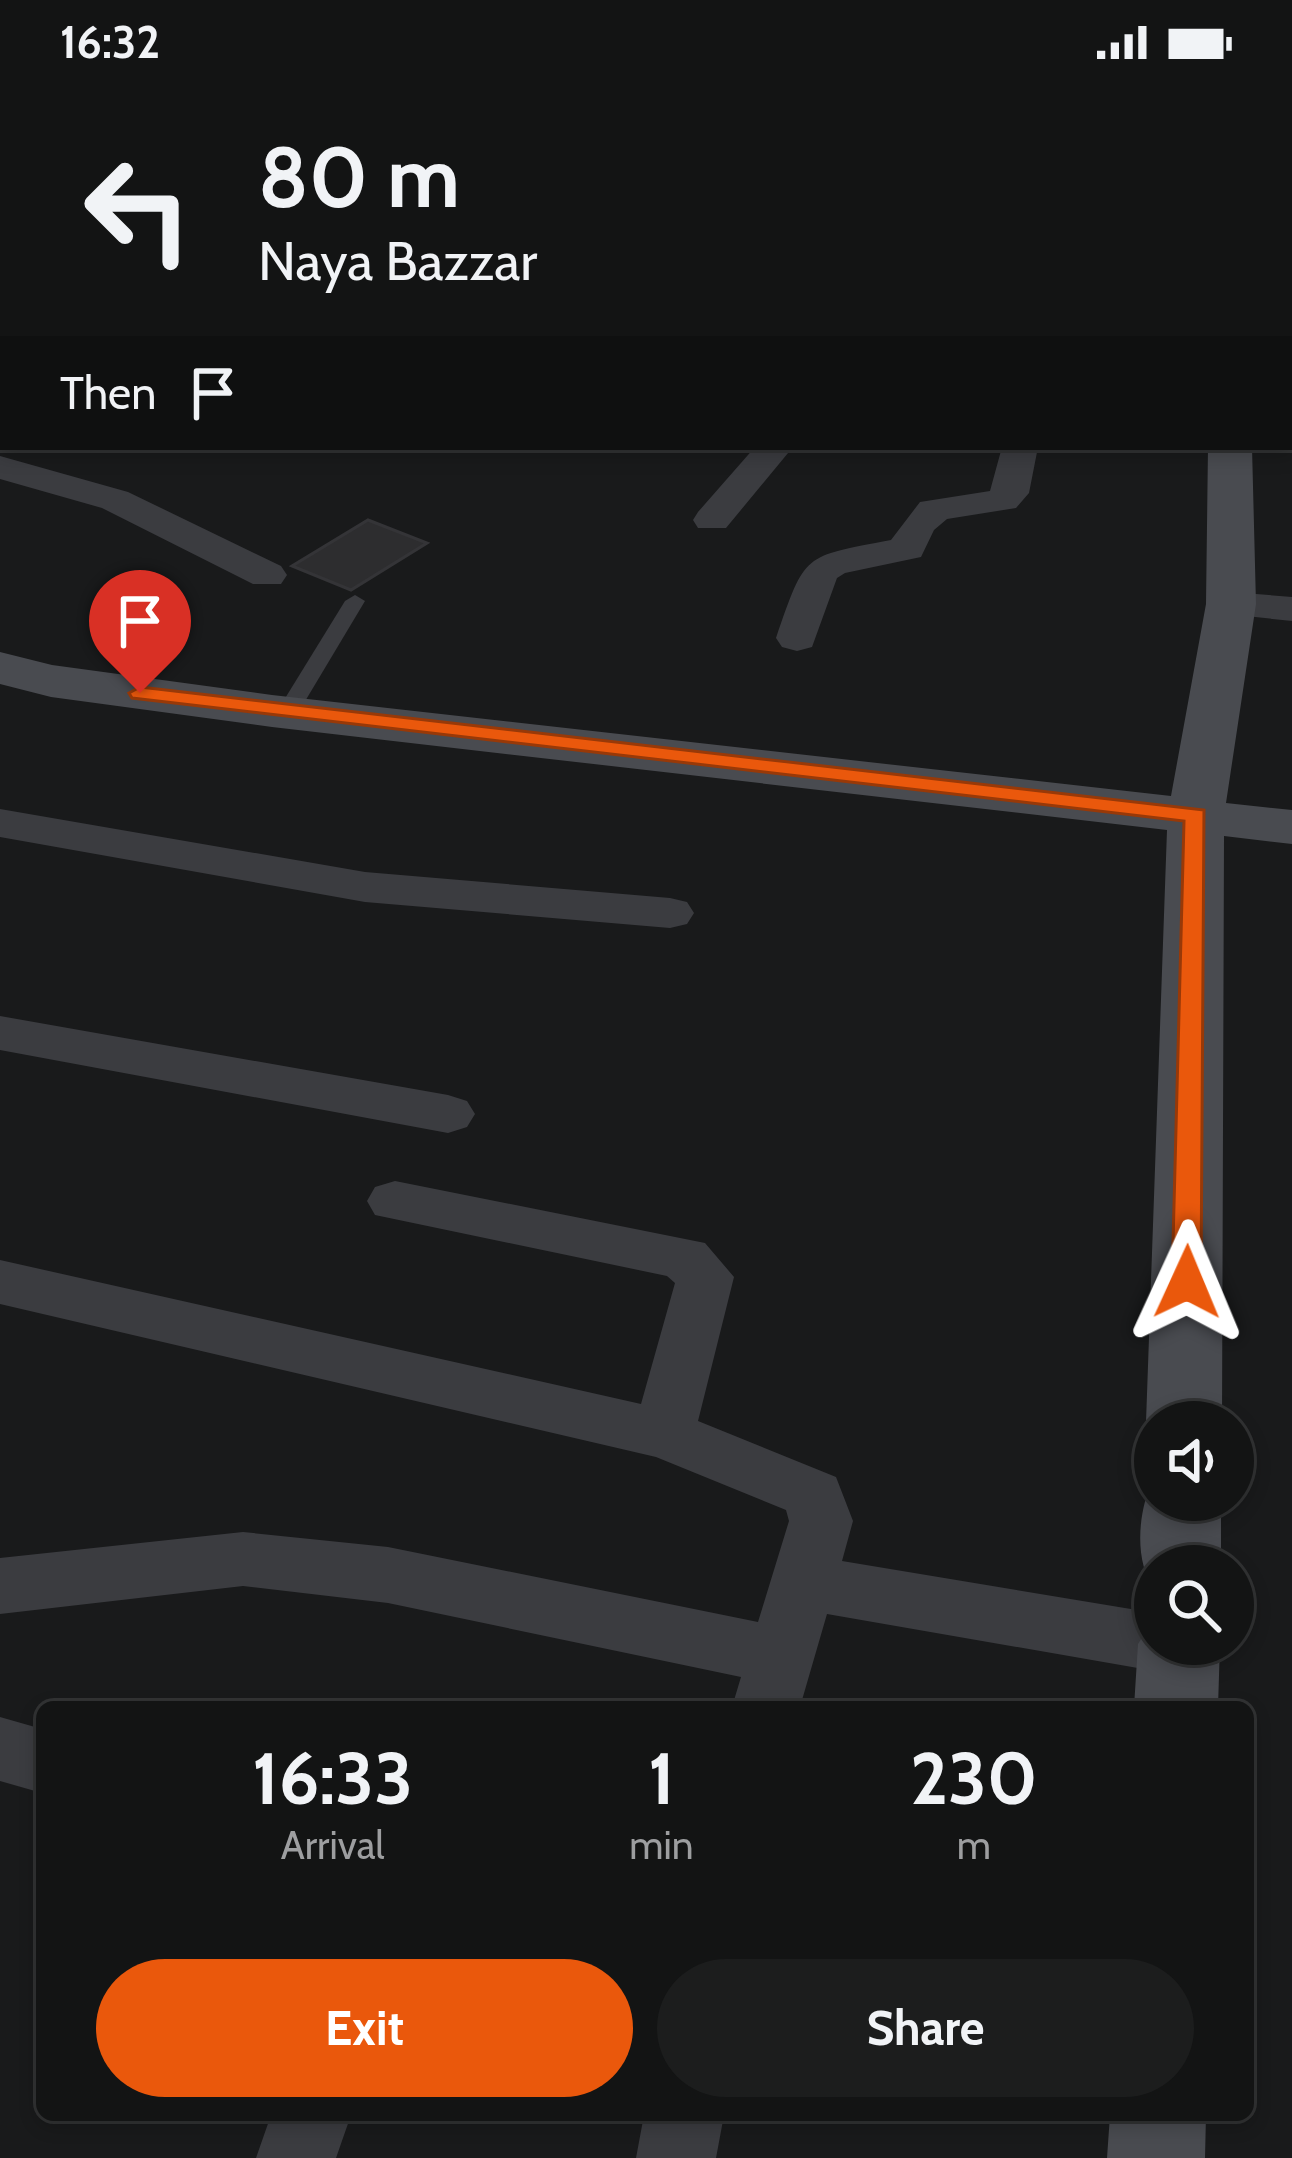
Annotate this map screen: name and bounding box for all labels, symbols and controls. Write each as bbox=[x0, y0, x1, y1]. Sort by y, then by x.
text: 16:32 bbox=[60, 15, 160, 69]
text: 80 m bbox=[258, 126, 460, 228]
icon: left bbox=[60, 132, 216, 288]
text: Naya Bazzar bbox=[258, 228, 537, 294]
icon: arrive bbox=[180, 360, 246, 426]
text: Then bbox=[60, 366, 156, 420]
pin bbox=[89, 570, 191, 693]
icon: arrive bbox=[107, 588, 173, 654]
position arrow bbox=[1124, 1219, 1250, 1345]
map controls bbox=[1134, 1401, 1254, 1665]
button: sound bbox=[1134, 1401, 1254, 1521]
button: search bbox=[1134, 1545, 1254, 1665]
text: 16:33 bbox=[252, 1735, 413, 1822]
text: 1 bbox=[648, 1735, 675, 1822]
text: 230 bbox=[910, 1735, 1038, 1822]
text: Arrival bbox=[281, 1821, 385, 1869]
text: min bbox=[629, 1821, 694, 1869]
text: m bbox=[957, 1821, 991, 1869]
button: Exit bbox=[96, 1959, 633, 2097]
button: Share bbox=[657, 1959, 1194, 2097]

